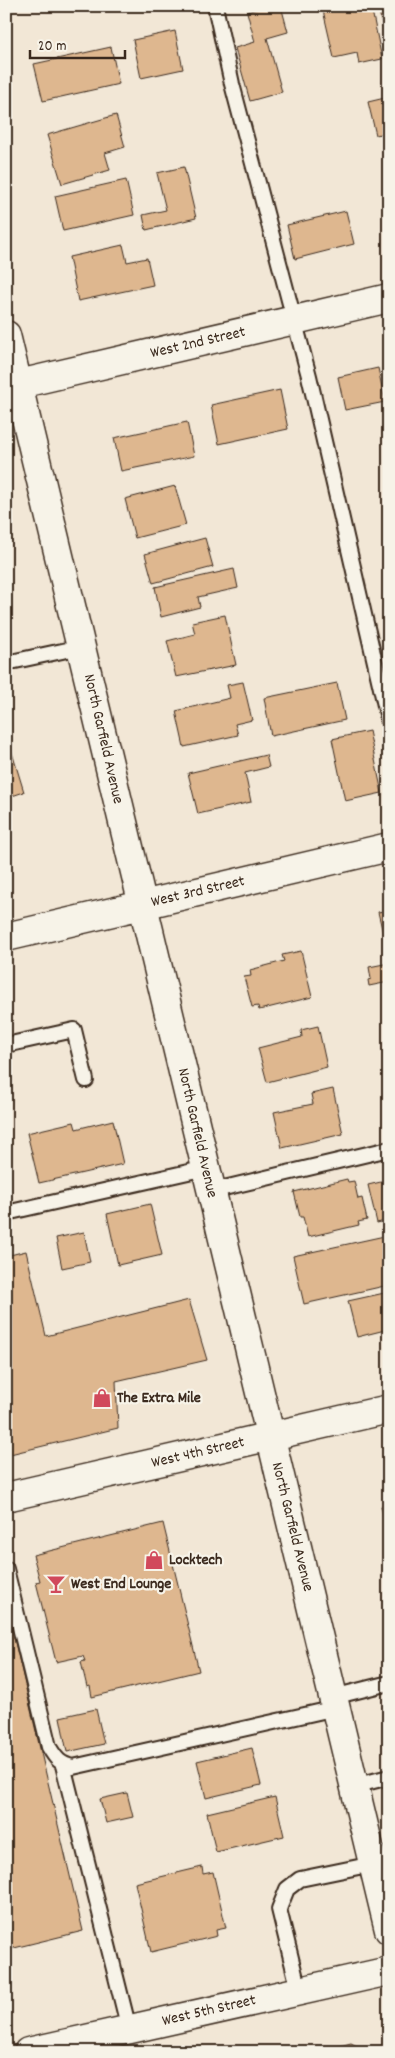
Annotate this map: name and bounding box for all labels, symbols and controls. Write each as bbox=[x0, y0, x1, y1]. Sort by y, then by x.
scale bar bbox=[30, 28, 125, 60]
text: 20 m bbox=[38, 36, 66, 58]
street label: West 2nd Street bbox=[148, 321, 248, 365]
street label: North Garfield Avenue bbox=[77, 672, 129, 806]
street label: West 3rd Street bbox=[149, 870, 247, 914]
street label: North Garfield Avenue bbox=[171, 1066, 223, 1200]
shop icon: The Extra Mile bbox=[91, 1387, 113, 1409]
place label: The Extra Mile bbox=[117, 1387, 201, 1410]
street label: West 4th Street bbox=[149, 1431, 247, 1475]
street label: North Garfield Avenue bbox=[265, 1460, 319, 1594]
shop icon: Locktech bbox=[143, 1549, 165, 1571]
place label: Locktech bbox=[169, 1549, 222, 1572]
bar icon: West End Lounge bbox=[45, 1573, 67, 1595]
place label: West End Lounge bbox=[71, 1573, 171, 1596]
street label: West 5th Street bbox=[160, 1989, 258, 2033]

